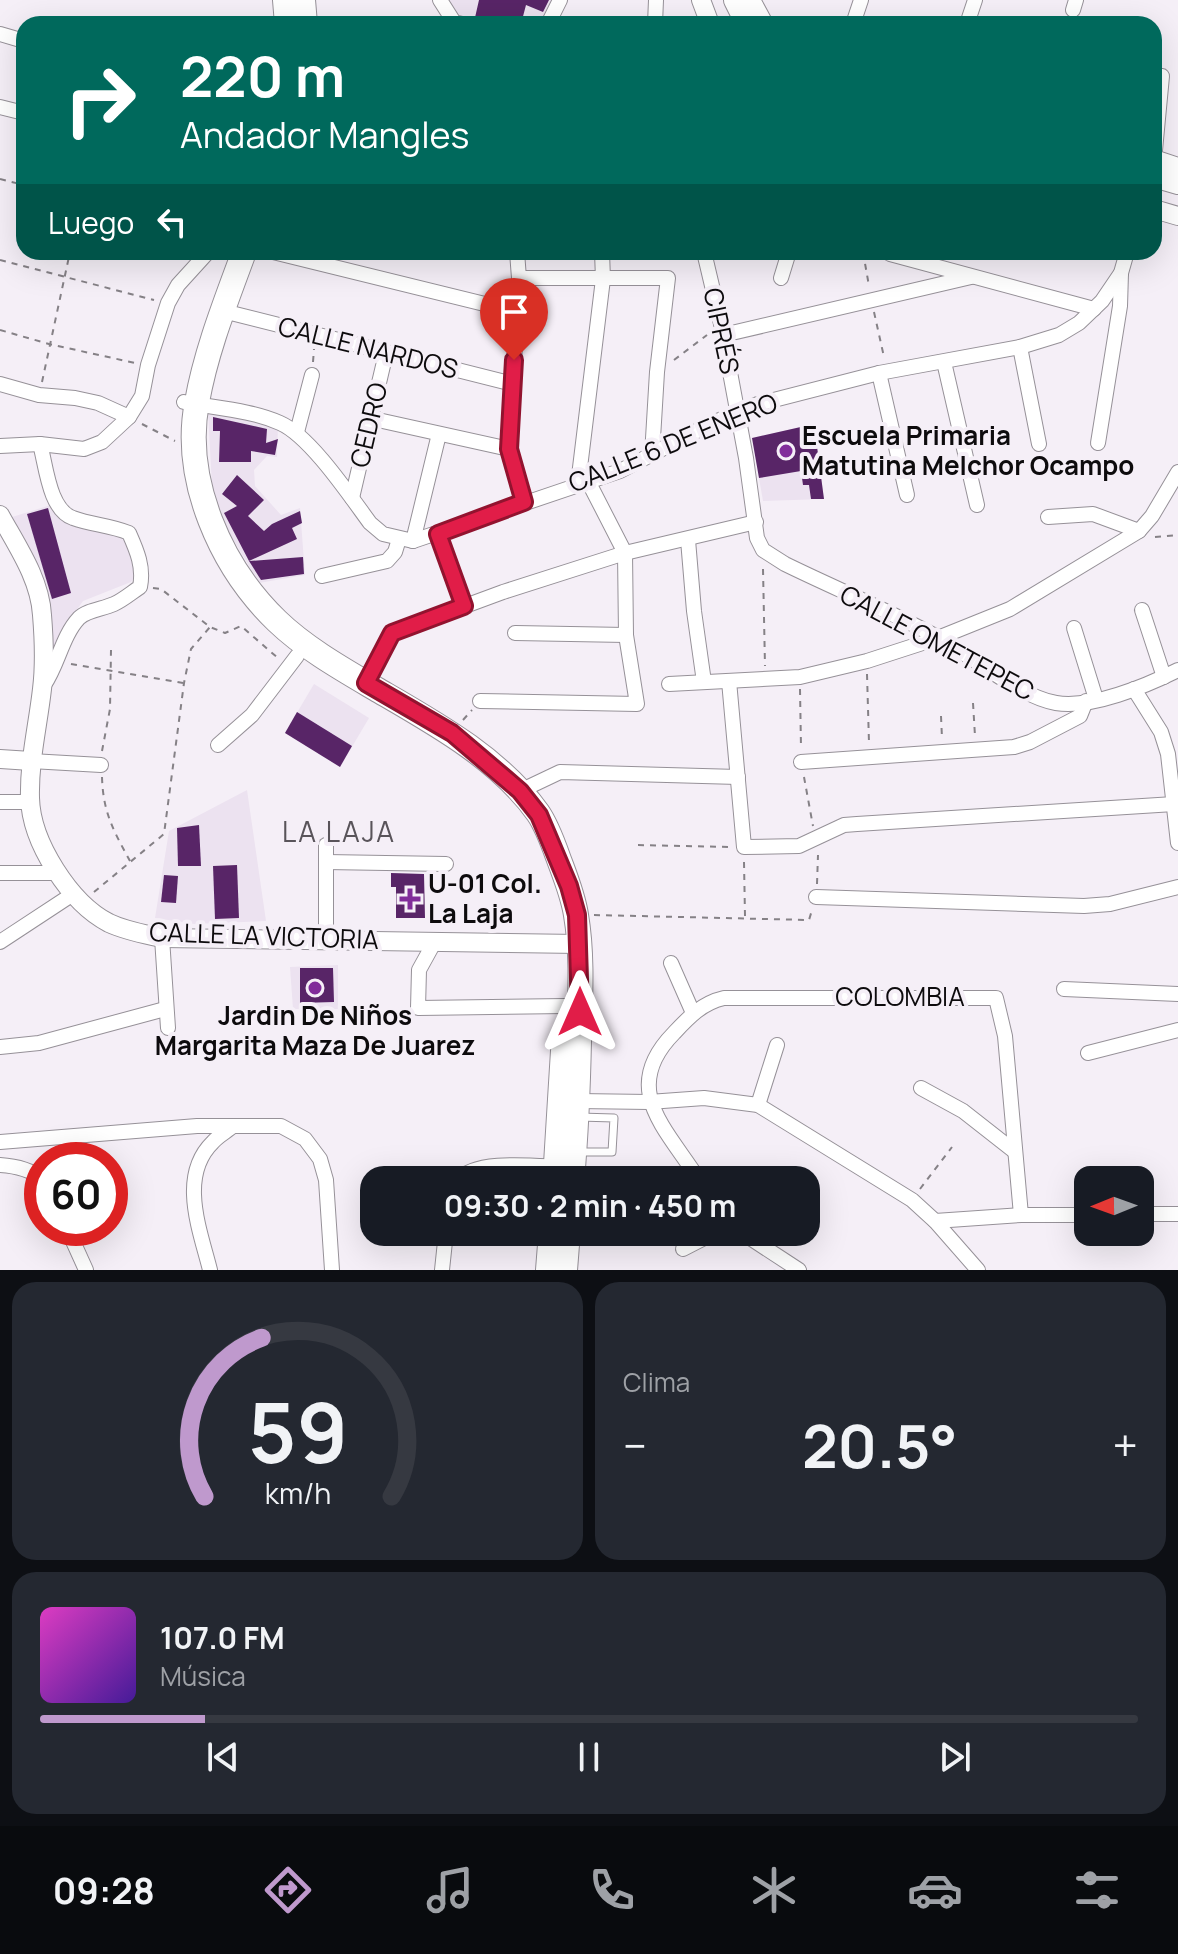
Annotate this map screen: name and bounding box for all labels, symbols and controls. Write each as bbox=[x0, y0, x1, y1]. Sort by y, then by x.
text: 220 m bbox=[180, 37, 345, 114]
icon: right bbox=[48, 48, 152, 152]
text: Andador Mangles bbox=[180, 110, 470, 159]
icon: left bbox=[150, 200, 194, 244]
text: Luego bbox=[48, 202, 134, 243]
pin bbox=[480, 278, 548, 360]
street label: CIPRÉS bbox=[695, 285, 749, 377]
icon: arrive bbox=[492, 290, 536, 334]
street label: CALLE NARDOS bbox=[275, 307, 462, 387]
street label: CEDRO bbox=[341, 379, 395, 471]
street label: CALLE 6 DE ENERO bbox=[563, 384, 783, 500]
place label: Escuela Primaria Matutina Melchor Ocampo bbox=[802, 417, 1134, 483]
marker: Escuela Primaria Matutina Melchor Ocampo bbox=[777, 442, 795, 460]
street label: CALLE OMETEPEC bbox=[834, 576, 1041, 709]
district label: LA LAJA bbox=[282, 812, 396, 850]
place label: U-01 Col. La Laja bbox=[428, 865, 542, 931]
marker: U-01 Col. La Laja bbox=[399, 888, 421, 910]
street label: CALLE LA VICTORIA bbox=[149, 913, 379, 957]
position arrow bbox=[538, 970, 622, 1054]
street label: COLOMBIA bbox=[835, 978, 965, 1014]
marker: Jardin De Niños Margarita Maza De Juarez bbox=[306, 979, 324, 997]
place label: Jardin De Niños Margarita Maza De Juarez bbox=[155, 997, 475, 1063]
speed limit sign: 60 bbox=[24, 1142, 128, 1246]
north arrow bbox=[1074, 1166, 1154, 1246]
map controls bbox=[1074, 1166, 1154, 1246]
text: 09:30 · 2 min · 450 m bbox=[444, 1185, 736, 1226]
text: Clima bbox=[623, 1364, 690, 1400]
text: 59 bbox=[247, 1374, 348, 1488]
text: 20.5° bbox=[802, 1404, 957, 1486]
text: − bbox=[623, 1415, 647, 1475]
text: + bbox=[1113, 1415, 1138, 1475]
text: km/h bbox=[264, 1474, 331, 1513]
text: 107.0 FM bbox=[160, 1617, 285, 1658]
text: Música bbox=[160, 1658, 246, 1694]
icon: previous bbox=[201, 1735, 245, 1779]
icon: pause bbox=[567, 1735, 611, 1779]
icon: next bbox=[933, 1735, 977, 1779]
icon: directions bbox=[260, 1862, 316, 1918]
icon: music bbox=[422, 1862, 478, 1918]
icon: phone bbox=[584, 1862, 640, 1918]
icon: climate bbox=[746, 1862, 802, 1918]
icon: car bbox=[907, 1862, 963, 1918]
icon: filters bbox=[1069, 1862, 1125, 1918]
text: 09:28 bbox=[53, 1866, 155, 1915]

